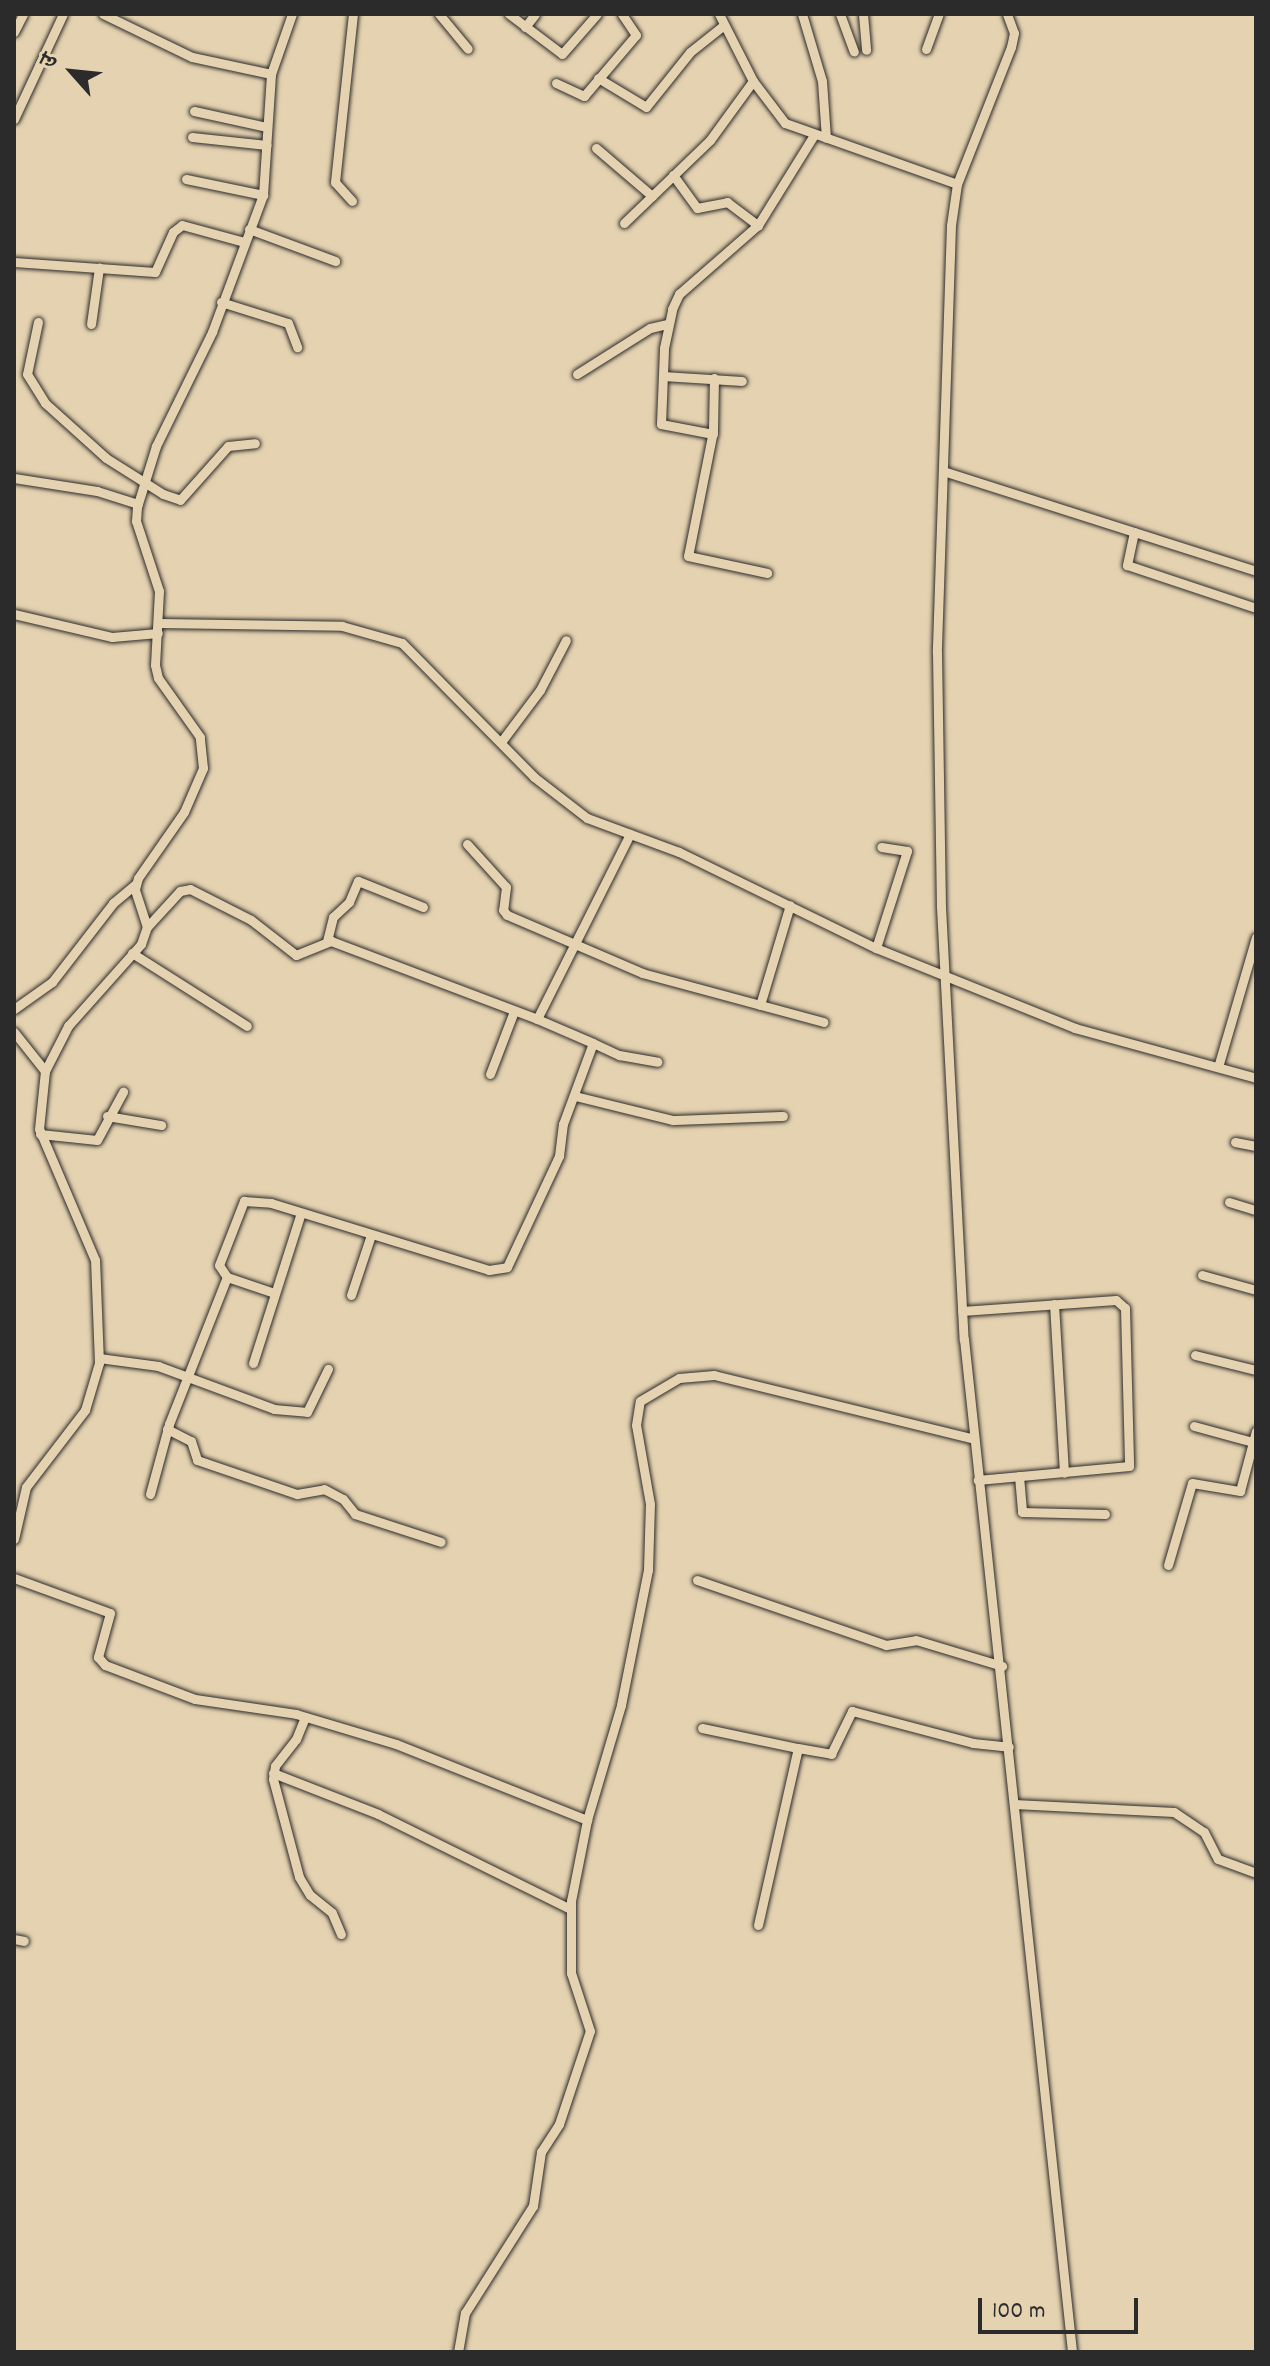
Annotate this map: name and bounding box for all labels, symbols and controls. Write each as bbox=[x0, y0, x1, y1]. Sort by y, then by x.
north arrow bbox=[32, 32, 112, 112]
text: उ bbox=[34, 48, 67, 73]
scale bar bbox=[982, 2282, 1142, 2332]
text: 100 m bbox=[992, 2295, 1045, 2329]

